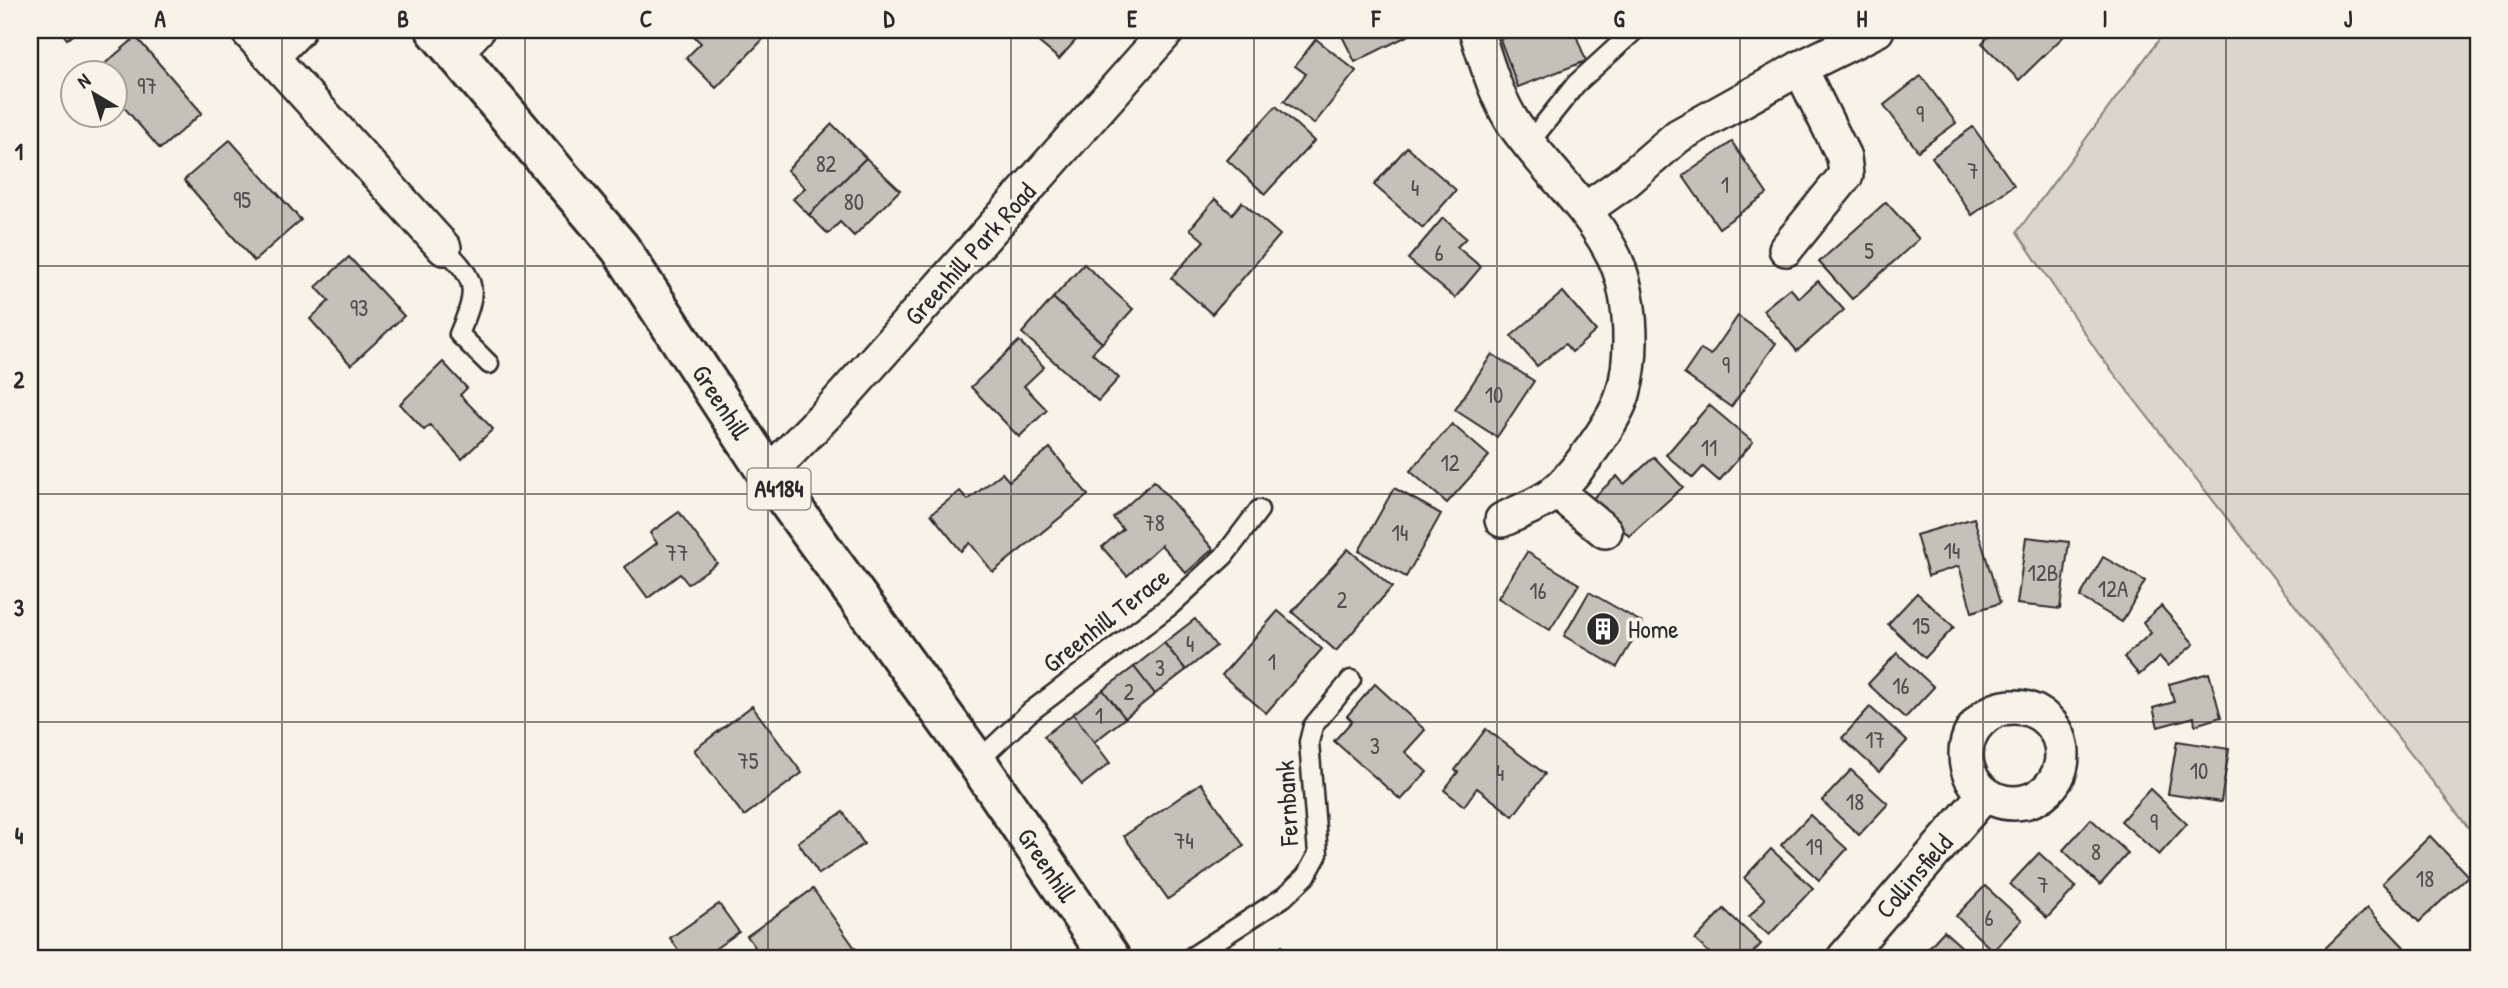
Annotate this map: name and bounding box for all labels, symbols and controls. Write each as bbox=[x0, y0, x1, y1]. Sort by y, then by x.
text: A bbox=[154, 3, 166, 34]
text: B bbox=[397, 3, 409, 34]
text: C bbox=[640, 3, 652, 34]
text: D bbox=[884, 3, 896, 34]
text: E bbox=[1127, 3, 1138, 34]
text: F bbox=[1371, 3, 1382, 34]
text: G bbox=[1613, 3, 1625, 34]
text: H bbox=[1857, 3, 1868, 34]
text: I bbox=[2102, 3, 2108, 34]
text: J bbox=[2344, 3, 2353, 34]
north arrow bbox=[60, 60, 130, 130]
text: N bbox=[72, 67, 96, 94]
house number: 97 bbox=[137, 70, 157, 101]
house number: 9 bbox=[1916, 98, 1924, 129]
text: 1 bbox=[15, 136, 23, 167]
house number: 82 bbox=[816, 148, 837, 179]
house number: 7 bbox=[1967, 155, 1979, 186]
house number: 1 bbox=[1721, 169, 1729, 200]
house number: 4 bbox=[1411, 172, 1419, 203]
street label: Greenhill Park Road bbox=[896, 175, 1043, 333]
house number: 95 bbox=[233, 184, 251, 215]
house number: 80 bbox=[844, 186, 864, 217]
house number: 5 bbox=[1864, 235, 1874, 266]
house number: 6 bbox=[1434, 237, 1444, 268]
house number: 93 bbox=[350, 292, 368, 323]
house number: 9 bbox=[1722, 349, 1730, 380]
street label: Greenhill bbox=[684, 357, 759, 447]
text: 2 bbox=[14, 364, 25, 395]
house number: 10 bbox=[1485, 379, 1503, 410]
house number: 11 bbox=[1701, 432, 1717, 463]
house number: 12 bbox=[1440, 447, 1460, 478]
road number: A4184 bbox=[748, 468, 810, 510]
house number: 78 bbox=[1143, 507, 1165, 538]
house number: 14 bbox=[1392, 517, 1408, 548]
house number: 14 bbox=[1944, 535, 1960, 566]
house number: 77 bbox=[666, 537, 688, 568]
house number: 12B bbox=[2028, 557, 2058, 588]
street label: Greenhill Terace bbox=[1035, 559, 1176, 680]
house number: 12A bbox=[2098, 573, 2128, 604]
house number: 16 bbox=[1529, 575, 1547, 606]
house number: 2 bbox=[1337, 584, 1348, 615]
text: 3 bbox=[14, 592, 24, 623]
building icon: Home bbox=[1584, 610, 1622, 648]
house number: 15 bbox=[1912, 610, 1930, 641]
place label: Home bbox=[1628, 611, 1679, 646]
house number: 4 bbox=[1186, 628, 1194, 659]
house number: 1 bbox=[1268, 646, 1276, 677]
house number: 3 bbox=[1155, 652, 1165, 683]
house number: 16 bbox=[1892, 670, 1910, 701]
house number: 2 bbox=[1124, 676, 1135, 707]
house number: 1 bbox=[1095, 700, 1103, 731]
house number: 17 bbox=[1865, 724, 1885, 755]
house number: 3 bbox=[1370, 730, 1380, 761]
house number: 75 bbox=[737, 745, 759, 776]
house number: 10 bbox=[2190, 755, 2208, 786]
house number: 4 bbox=[1496, 757, 1504, 788]
street label: Fernbank bbox=[1267, 759, 1306, 848]
house number: 18 bbox=[1846, 786, 1864, 817]
house number: 9 bbox=[2150, 806, 2158, 837]
text: 4 bbox=[15, 820, 24, 851]
street label: Greenhill bbox=[1010, 821, 1086, 910]
house number: 74 bbox=[1174, 825, 1194, 856]
street label: Collinsfield bbox=[1867, 826, 1960, 925]
house number: 19 bbox=[1806, 831, 1822, 862]
house number: 8 bbox=[2091, 836, 2101, 867]
house number: 18 bbox=[2416, 863, 2434, 894]
house number: 7 bbox=[2037, 869, 2049, 900]
house number: 6 bbox=[1984, 902, 1994, 933]

